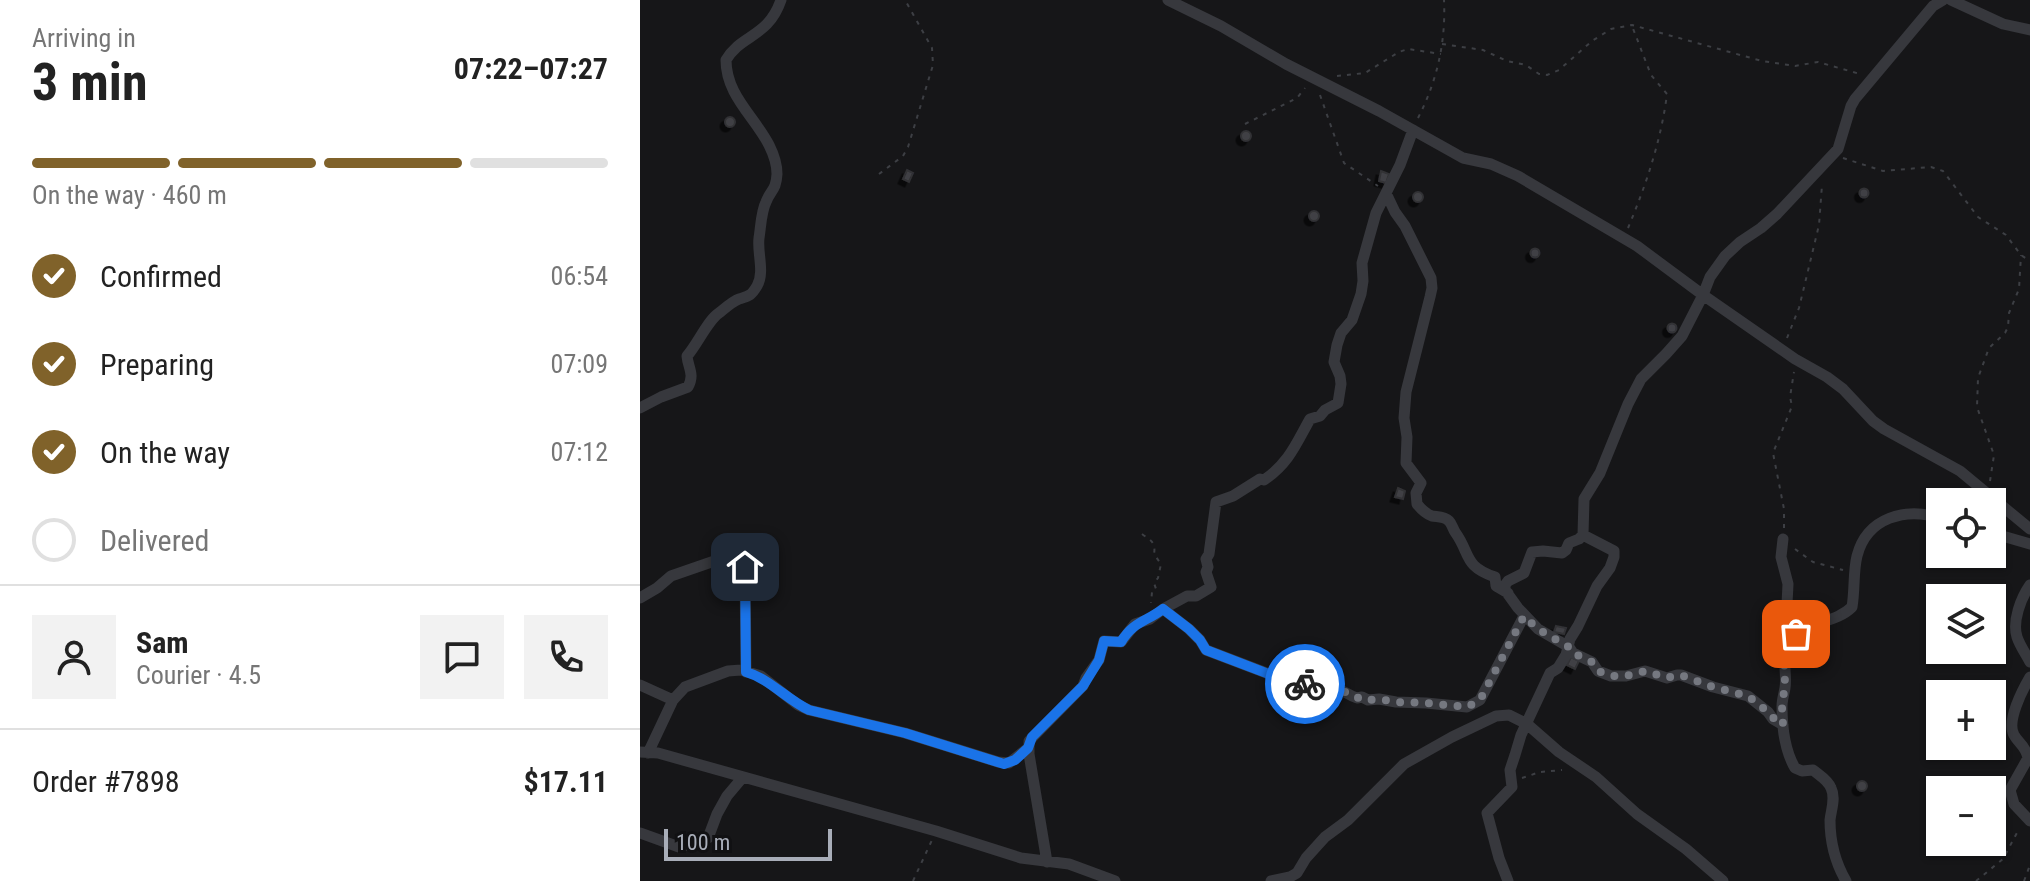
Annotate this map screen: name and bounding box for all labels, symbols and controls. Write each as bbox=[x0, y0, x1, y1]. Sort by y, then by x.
text: Arriving in bbox=[32, 23, 136, 53]
text: 07:22–07:27 bbox=[454, 51, 608, 86]
text: 3 min bbox=[32, 52, 148, 113]
text: On the way · 460 m bbox=[32, 180, 227, 210]
icon: check bbox=[32, 254, 76, 298]
text: Confirmed bbox=[100, 259, 222, 294]
text: 06:54 bbox=[551, 261, 608, 291]
icon: check bbox=[32, 342, 76, 386]
text: Preparing bbox=[100, 347, 214, 382]
text: 07:09 bbox=[551, 349, 608, 379]
icon: check bbox=[32, 430, 76, 474]
text: On the way bbox=[100, 435, 230, 470]
text: 07:12 bbox=[551, 437, 608, 467]
map controls bbox=[1926, 488, 2006, 856]
button: locate bbox=[1926, 488, 2006, 568]
text: Delivered bbox=[100, 523, 209, 558]
pin bbox=[711, 533, 779, 601]
icon: home bbox=[723, 545, 767, 589]
button: layers bbox=[1926, 584, 2006, 664]
pin bbox=[1762, 600, 1830, 668]
icon: bag bbox=[1774, 612, 1818, 656]
button: person bbox=[32, 615, 116, 699]
button: chat bbox=[420, 615, 504, 699]
button: phone bbox=[524, 615, 608, 699]
text: Sam bbox=[136, 625, 189, 660]
courier bbox=[1265, 644, 1345, 724]
text: Courier · 4.5 bbox=[136, 660, 261, 690]
icon: bike bbox=[1283, 662, 1327, 706]
button: + bbox=[1926, 680, 2006, 760]
text: Order #7898 bbox=[32, 764, 180, 799]
text: $17.11 bbox=[523, 764, 608, 799]
button: − bbox=[1926, 776, 2006, 856]
scale bar bbox=[664, 825, 832, 861]
text: 100 m bbox=[676, 830, 730, 855]

